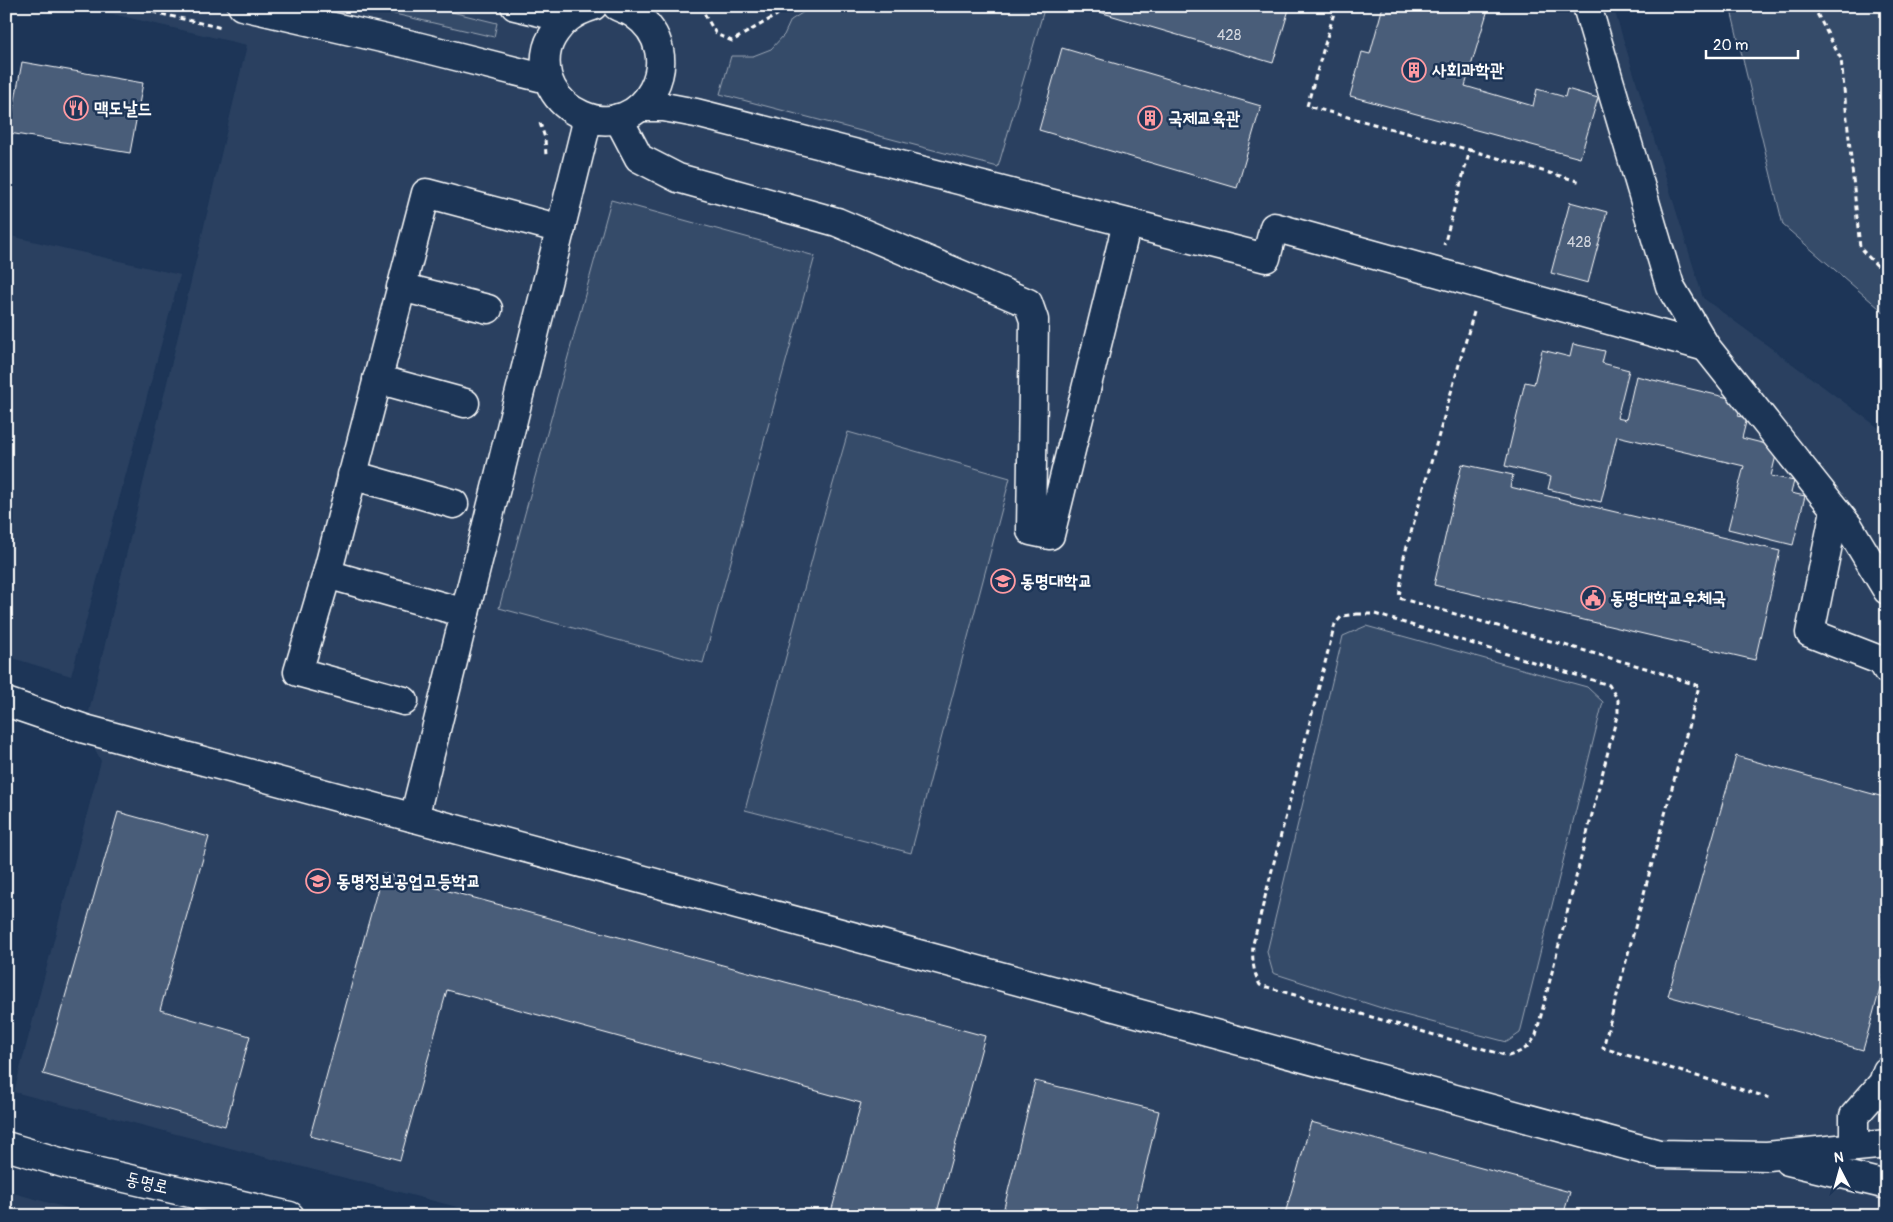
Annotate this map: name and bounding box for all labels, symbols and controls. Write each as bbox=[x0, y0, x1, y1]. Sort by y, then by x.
house number: 428 bbox=[1217, 26, 1242, 45]
scale bar bbox=[1706, 28, 1798, 60]
text: 20 m bbox=[1713, 36, 1748, 55]
building icon: 사회과학관 bbox=[1401, 57, 1427, 83]
place label: 사회과학관 bbox=[1432, 59, 1505, 82]
restaurant icon: 맥도날드 bbox=[63, 95, 89, 121]
place label: 맥도날드 bbox=[94, 97, 152, 120]
building icon: 국제교육관 bbox=[1137, 105, 1163, 131]
place label: 국제교육관 bbox=[1168, 107, 1241, 130]
house number: 428 bbox=[1567, 233, 1592, 252]
school or university icon: 동명대학교 bbox=[990, 568, 1016, 594]
place label: 동명대학교 bbox=[1020, 570, 1092, 593]
public building icon: 동명대학교우체국 bbox=[1580, 585, 1606, 611]
place label: 동명대학교우체국 bbox=[1610, 587, 1726, 610]
school or university icon: 동명정보공업고등학교 bbox=[305, 868, 331, 894]
place label: 동명정보공업고등학교 bbox=[336, 870, 481, 893]
north arrow bbox=[1816, 1144, 1866, 1194]
text: N bbox=[1833, 1149, 1844, 1167]
street label: 동명로 bbox=[123, 1167, 171, 1199]

